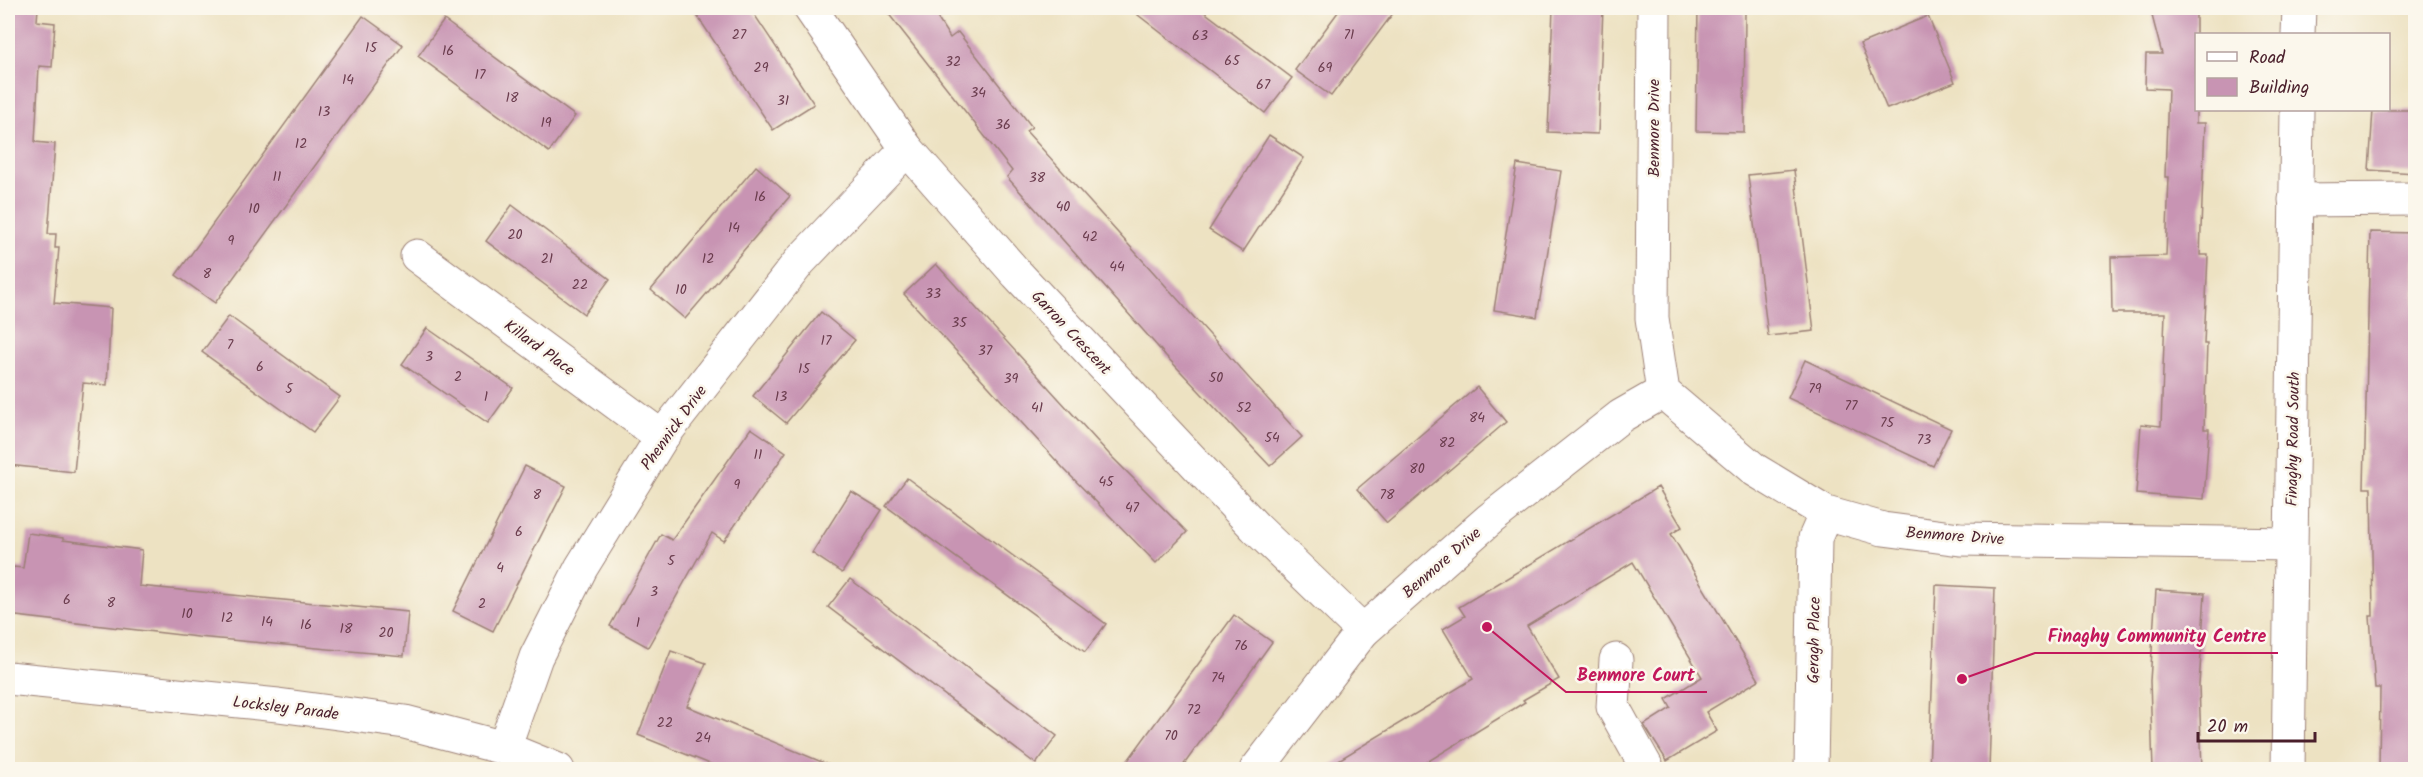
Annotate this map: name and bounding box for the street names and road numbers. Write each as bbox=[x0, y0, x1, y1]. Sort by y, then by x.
street label: Benmore Drive bbox=[1642, 79, 1667, 177]
street label: Garron Crescent bbox=[1025, 285, 1117, 382]
street label: Killard Place bbox=[498, 314, 580, 383]
street label: Finaghy Road South bbox=[2280, 371, 2307, 507]
street label: Phennick Drive bbox=[635, 380, 714, 476]
street label: Benmore Drive bbox=[1397, 521, 1487, 605]
street label: Benmore Drive bbox=[1905, 521, 2005, 552]
street label: Geragh Place bbox=[1801, 596, 1828, 684]
street label: Locksley Parade bbox=[231, 690, 340, 727]

